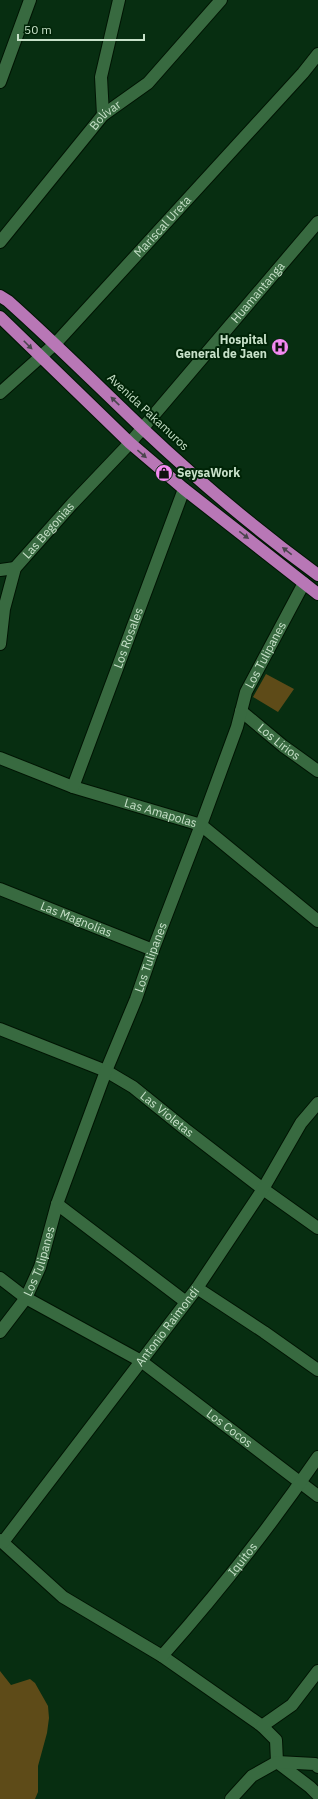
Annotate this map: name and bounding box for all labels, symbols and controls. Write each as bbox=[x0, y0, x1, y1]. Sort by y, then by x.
scale bar bbox=[18, 16, 144, 42]
text: 50 m bbox=[24, 22, 52, 37]
street label: Bolívar bbox=[86, 96, 124, 133]
street label: Mariscal Ureta bbox=[130, 192, 194, 260]
street label: Huamantanga bbox=[227, 258, 288, 326]
place label: Hospital General de Jaen bbox=[175, 332, 267, 361]
hospital icon: Hospital General de Jaen bbox=[270, 337, 290, 357]
one-way arrow bbox=[23, 340, 33, 350]
street label: Avenida Pakamuros bbox=[104, 370, 192, 453]
one-way arrow bbox=[110, 396, 120, 406]
one-way arrow bbox=[137, 449, 147, 458]
shop icon: SeysaWork bbox=[154, 463, 174, 483]
place label: SeysaWork bbox=[177, 465, 240, 480]
street label: Las Begonias bbox=[19, 499, 77, 561]
one-way arrow bbox=[238, 531, 249, 539]
one-way arrow bbox=[282, 547, 293, 556]
street label: Los Rosales bbox=[110, 605, 146, 670]
street label: Los Tulipanes bbox=[241, 619, 289, 691]
street label: Los Lirios bbox=[255, 720, 304, 763]
street label: Las Amapolas bbox=[123, 795, 199, 830]
street label: Las Magnolias bbox=[38, 898, 114, 940]
street label: Los Tulipanes bbox=[131, 920, 170, 994]
street label: Las Violetas bbox=[137, 1088, 197, 1140]
street label: Los Tulipanes bbox=[20, 1224, 58, 1299]
street label: Antonio Raimondi bbox=[132, 1284, 202, 1369]
street label: Los Cocos bbox=[204, 1406, 256, 1450]
street label: Iquitos bbox=[225, 1539, 260, 1579]

